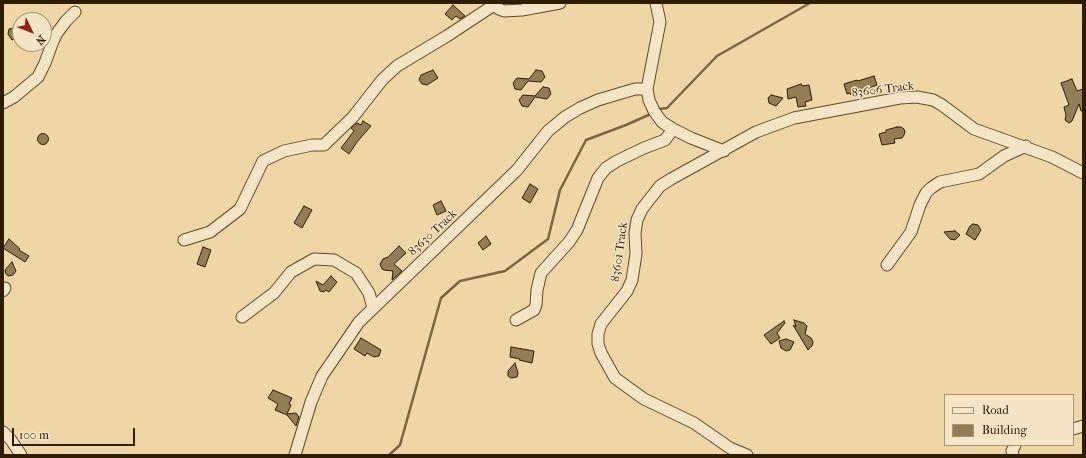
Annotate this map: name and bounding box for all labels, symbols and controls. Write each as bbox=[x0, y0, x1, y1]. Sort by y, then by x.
north arrow bbox=[12, 12, 52, 52]
text: N bbox=[33, 32, 48, 47]
street label: 83606 Track bbox=[851, 79, 915, 101]
street label: 83630 Track bbox=[406, 207, 460, 259]
street label: 83601 Track bbox=[609, 221, 631, 283]
legend bbox=[944, 394, 1074, 446]
text: Road bbox=[982, 403, 1009, 417]
scale bar bbox=[14, 420, 137, 446]
text: Building bbox=[982, 423, 1027, 437]
text: 100 m bbox=[19, 428, 49, 442]

